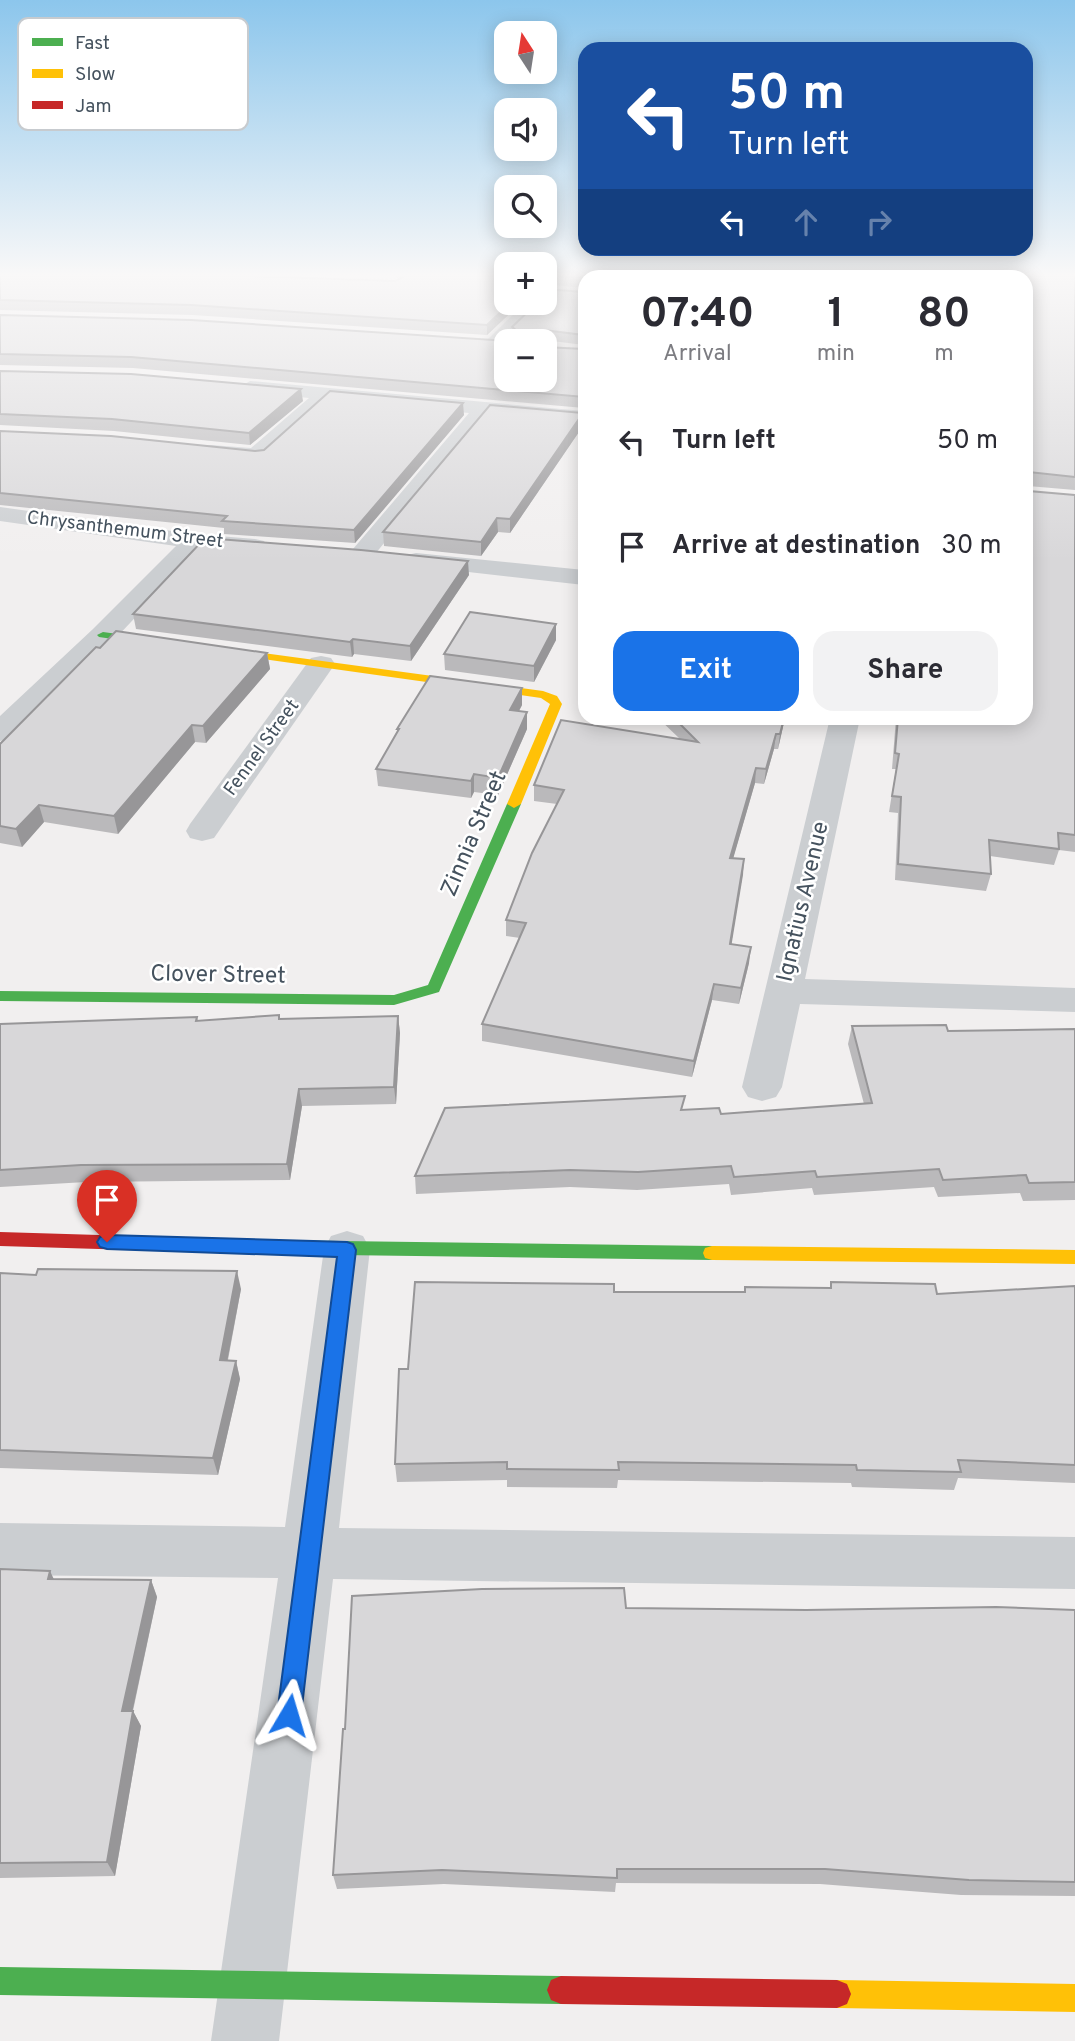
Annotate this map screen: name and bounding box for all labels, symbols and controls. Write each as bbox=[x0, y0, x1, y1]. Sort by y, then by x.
legend bbox=[18, 18, 248, 130]
north arrow bbox=[494, 21, 556, 84]
map controls bbox=[494, 21, 557, 392]
text: Fast bbox=[75, 32, 110, 56]
text: Slow bbox=[75, 63, 115, 87]
text: 50 m bbox=[728, 65, 845, 127]
icon: left bbox=[613, 70, 704, 161]
text: Jam bbox=[75, 95, 112, 119]
button: sound bbox=[494, 98, 557, 161]
text: Turn left bbox=[728, 126, 849, 166]
button: search bbox=[494, 175, 557, 238]
icon: left bbox=[714, 203, 752, 241]
icon: ahead bbox=[787, 203, 825, 241]
icon: right bbox=[860, 203, 898, 241]
button: + bbox=[494, 252, 557, 315]
text: 07:40 bbox=[640, 289, 754, 342]
text: 1 bbox=[827, 289, 844, 342]
text: 80 bbox=[917, 289, 971, 342]
button: − bbox=[494, 329, 557, 392]
text: Arrival bbox=[663, 340, 732, 369]
text: min bbox=[817, 340, 855, 369]
text: m bbox=[934, 340, 954, 369]
icon: left bbox=[613, 423, 651, 461]
text: Turn left bbox=[672, 425, 776, 458]
text: 50 m bbox=[937, 425, 998, 458]
street label: Chrysanthemum Street bbox=[25, 506, 225, 554]
icon: arrive bbox=[613, 528, 651, 566]
text: Arrive at destination bbox=[672, 530, 920, 563]
text: 30 m bbox=[941, 530, 1002, 563]
button: Exit bbox=[613, 631, 799, 711]
button: Share bbox=[813, 631, 998, 711]
street label: Fennel Street bbox=[219, 695, 305, 801]
street label: Zinnia Street bbox=[436, 767, 514, 901]
street label: Ignatius Avenue bbox=[771, 819, 837, 985]
street label: Clover Street bbox=[150, 960, 286, 992]
pin bbox=[77, 1170, 137, 1242]
icon: arrive bbox=[88, 1181, 126, 1219]
position arrow bbox=[252, 1678, 326, 1752]

